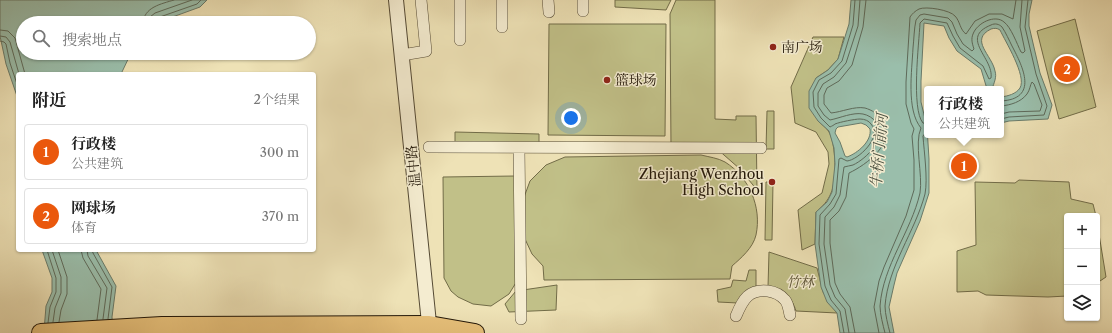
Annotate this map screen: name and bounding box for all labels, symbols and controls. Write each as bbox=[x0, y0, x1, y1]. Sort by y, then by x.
search box bbox=[16, 16, 316, 60]
icon: search bbox=[30, 27, 52, 49]
text: 搜索地点 bbox=[62, 30, 122, 49]
place label: 南广场 bbox=[781, 38, 823, 56]
marker: 南广场 bbox=[768, 42, 778, 52]
pin: 2 bbox=[1054, 54, 1080, 84]
place label: 篮球场 bbox=[615, 71, 657, 89]
marker: 篮球场 bbox=[602, 75, 612, 85]
popup bbox=[924, 86, 1004, 138]
text: 附近 bbox=[32, 90, 66, 110]
text: 2个结果 bbox=[254, 91, 300, 107]
text: 行政楼 bbox=[938, 94, 983, 113]
your location bbox=[561, 108, 581, 128]
water label: 牛桥门前河 bbox=[866, 110, 891, 189]
text: 公共建筑 bbox=[938, 115, 990, 131]
text: 行政楼 bbox=[71, 134, 116, 153]
text: 1 bbox=[43, 144, 49, 160]
text: 300 m bbox=[260, 144, 299, 160]
street label: 温中路 bbox=[402, 144, 424, 188]
pin: 1 bbox=[951, 151, 977, 181]
text: 公共建筑 bbox=[71, 155, 123, 171]
place label: Zhejiang Wenzhou High School bbox=[639, 165, 764, 199]
marker: Zhejiang Wenzhou High School bbox=[767, 177, 777, 187]
text: 网球场 bbox=[71, 198, 116, 217]
text: 2 bbox=[42, 208, 50, 224]
text: 370 m bbox=[262, 208, 299, 224]
map controls bbox=[1064, 213, 1100, 321]
button: + bbox=[1064, 213, 1100, 249]
text: 体育 bbox=[71, 219, 97, 235]
button: − bbox=[1064, 249, 1100, 285]
park label: 竹林 bbox=[786, 273, 816, 291]
button: layers bbox=[1064, 285, 1100, 321]

